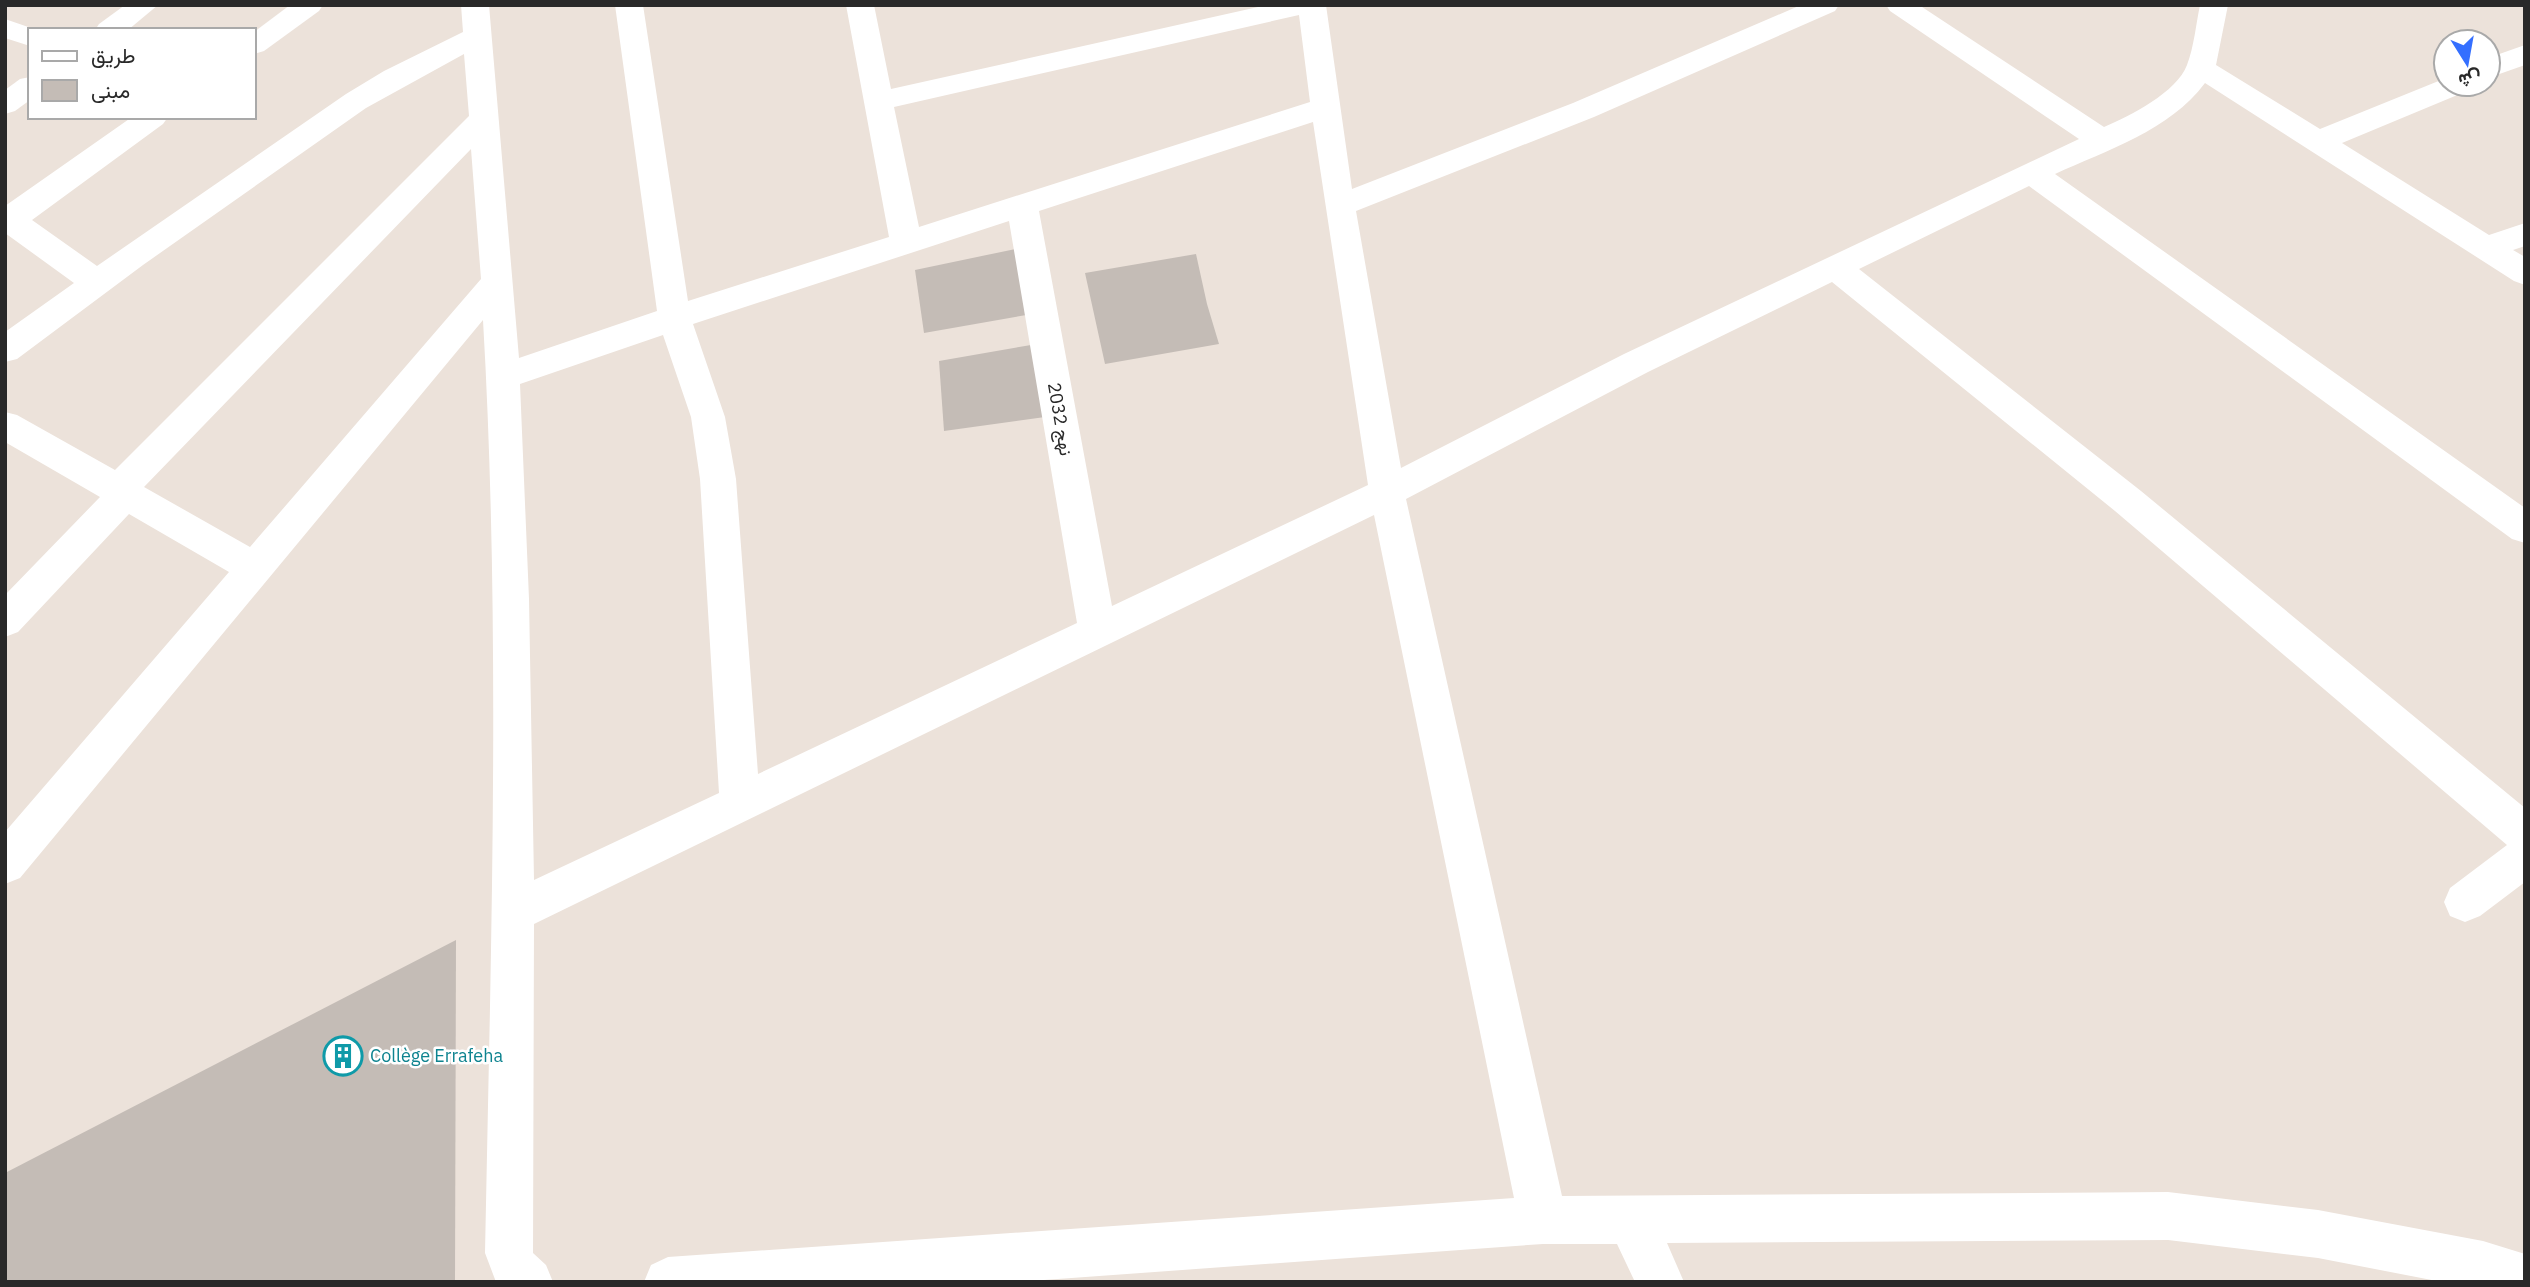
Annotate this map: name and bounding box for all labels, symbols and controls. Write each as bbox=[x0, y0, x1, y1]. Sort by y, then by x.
legend bbox=[28, 28, 256, 119]
north arrow bbox=[2432, 28, 2502, 98]
text: طريق bbox=[91, 41, 136, 69]
text: ش bbox=[2457, 66, 2484, 94]
text: مبنى bbox=[91, 76, 130, 104]
street label: نهج 2032 bbox=[1042, 381, 1078, 457]
building icon: Collège Errafeha bbox=[322, 1035, 364, 1077]
place label: Collège Errafeha bbox=[370, 1044, 503, 1067]

